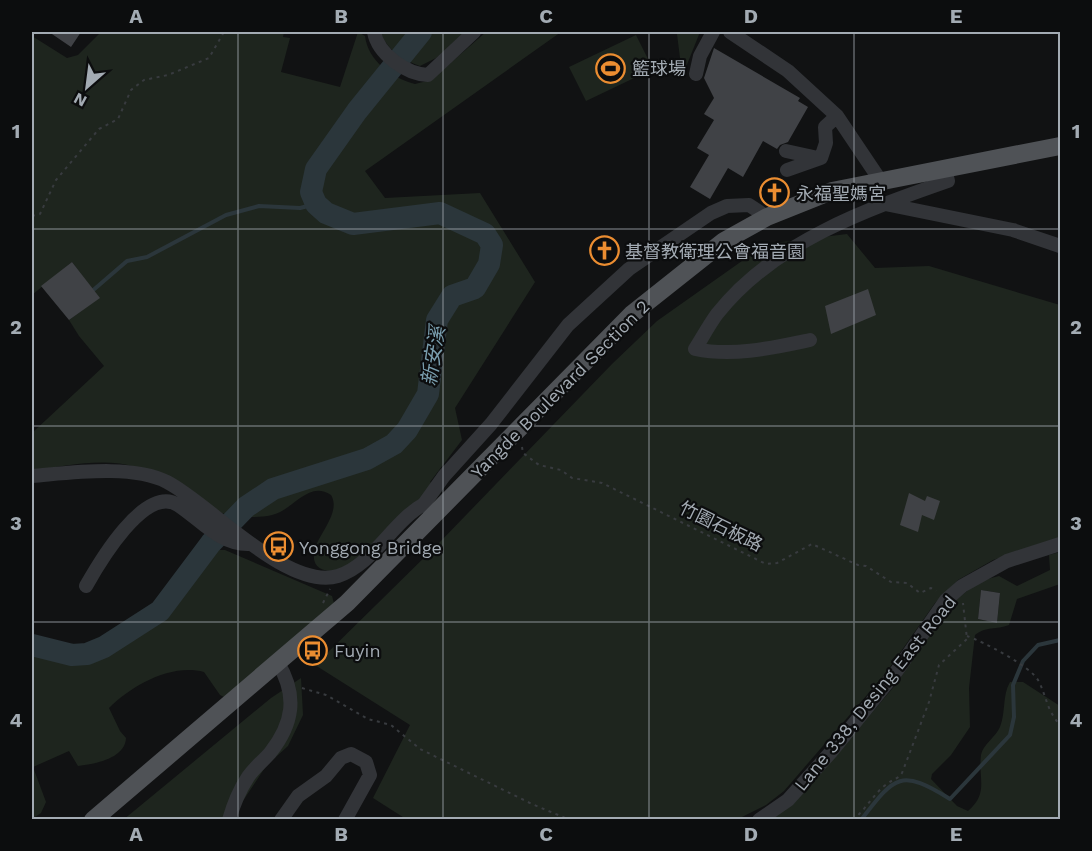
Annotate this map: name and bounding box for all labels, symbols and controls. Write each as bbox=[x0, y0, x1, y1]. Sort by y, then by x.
text: A bbox=[129, 4, 143, 28]
text: B bbox=[334, 4, 348, 28]
text: C bbox=[539, 4, 553, 28]
text: D bbox=[744, 4, 758, 28]
text: E bbox=[950, 4, 962, 28]
sports icon: 籃球場 bbox=[595, 52, 627, 84]
north arrow bbox=[57, 57, 117, 117]
place label: 籃球場 bbox=[632, 58, 686, 79]
text: N bbox=[70, 89, 90, 111]
text: 1 bbox=[12, 119, 20, 143]
text: 1 bbox=[1072, 119, 1080, 143]
church icon: 永福聖媽宮 bbox=[759, 177, 791, 209]
place label: 永福聖媽宮 bbox=[796, 183, 886, 204]
church icon: 基督教衛理公會福音園 bbox=[588, 235, 620, 267]
place label: 基督教衛理公會福音園 bbox=[625, 241, 805, 262]
street label: Yangde Boulevard Section 2 bbox=[467, 296, 653, 482]
text: 2 bbox=[10, 315, 22, 339]
text: 2 bbox=[1070, 315, 1082, 339]
water label: 新安溪 bbox=[416, 322, 450, 388]
street label: 竹園石板路 bbox=[676, 497, 766, 555]
text: 3 bbox=[10, 511, 22, 535]
text: 3 bbox=[1070, 511, 1082, 535]
bus stop icon: Yonggong Bridge bbox=[262, 531, 294, 563]
place label: Yonggong Bridge bbox=[299, 537, 442, 558]
street label: Lane 338, Desing East Road bbox=[790, 591, 960, 795]
bus stop icon: Fuyin bbox=[297, 634, 329, 666]
place label: Fuyin bbox=[334, 640, 381, 661]
text: 4 bbox=[10, 708, 23, 732]
text: 4 bbox=[1070, 708, 1083, 732]
text: A bbox=[129, 822, 143, 846]
text: B bbox=[334, 822, 348, 846]
text: C bbox=[539, 822, 553, 846]
text: D bbox=[744, 822, 758, 846]
text: E bbox=[950, 822, 962, 846]

